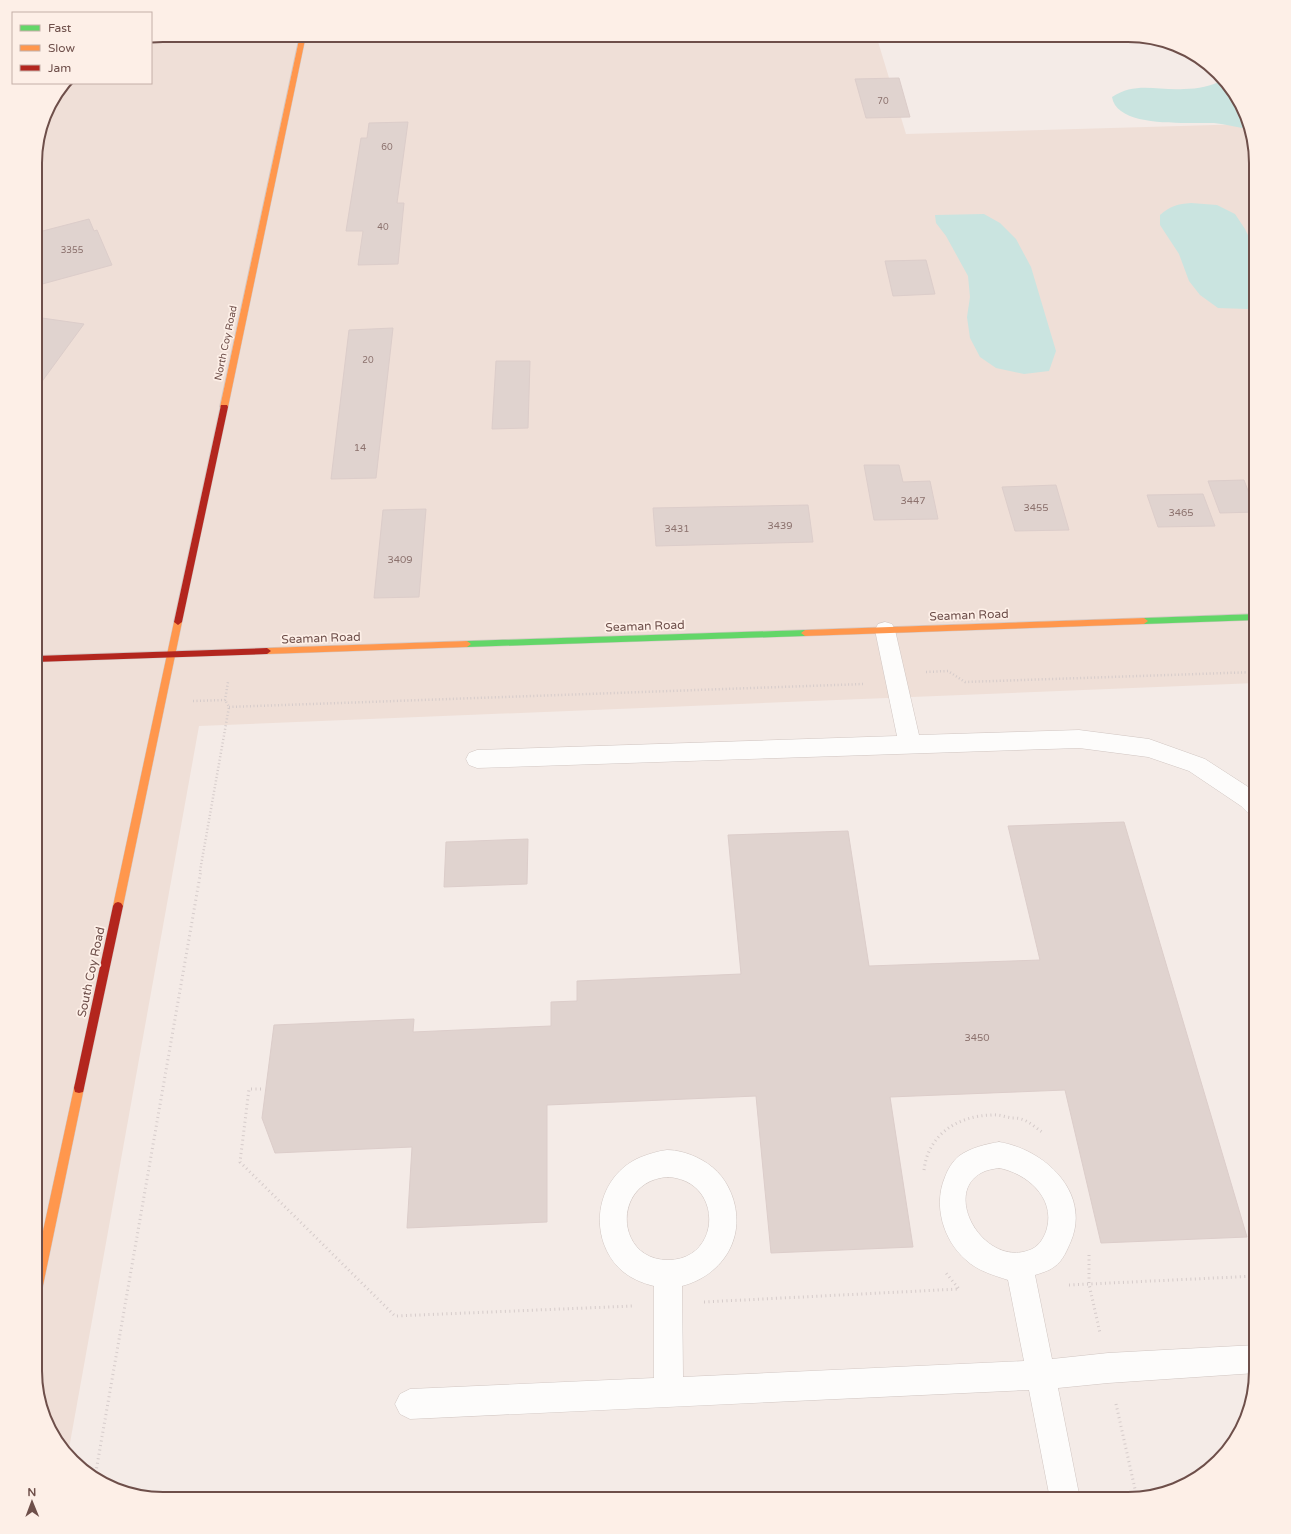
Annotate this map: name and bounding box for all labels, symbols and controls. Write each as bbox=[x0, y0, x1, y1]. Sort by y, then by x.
legend bbox=[12, 12, 152, 84]
text: Fast bbox=[48, 21, 72, 35]
text: Slow bbox=[48, 41, 75, 55]
text: Jam bbox=[48, 61, 71, 75]
house number: 70 bbox=[877, 96, 889, 107]
house number: 60 bbox=[381, 142, 393, 153]
house number: 40 bbox=[377, 222, 389, 233]
house number: 3355 bbox=[61, 245, 84, 256]
street label: North Coy Road bbox=[212, 304, 240, 382]
house number: 20 bbox=[362, 355, 374, 366]
house number: 14 bbox=[354, 442, 366, 454]
house number: 3447 bbox=[900, 495, 926, 507]
house number: 3455 bbox=[1023, 502, 1049, 514]
house number: 3465 bbox=[1168, 507, 1194, 519]
house number: 3439 bbox=[767, 520, 793, 532]
house number: 3431 bbox=[664, 523, 690, 535]
house number: 3409 bbox=[387, 554, 413, 566]
street label: Seaman Road bbox=[929, 607, 1009, 623]
street label: Seaman Road bbox=[605, 618, 685, 634]
street label: Seaman Road bbox=[281, 630, 361, 646]
street label: South Coy Road bbox=[75, 926, 107, 1018]
house number: 3450 bbox=[964, 1032, 990, 1044]
north arrow bbox=[12, 1482, 52, 1522]
text: N bbox=[27, 1486, 36, 1499]

